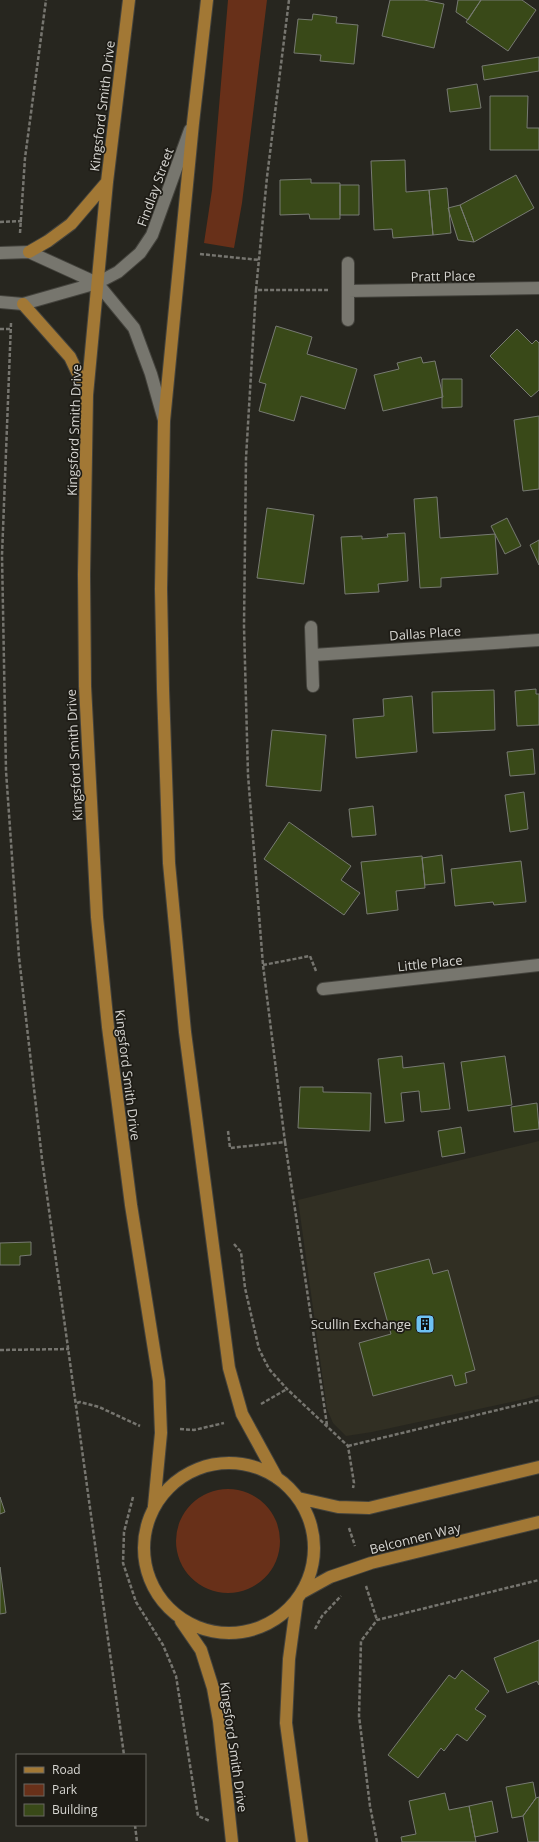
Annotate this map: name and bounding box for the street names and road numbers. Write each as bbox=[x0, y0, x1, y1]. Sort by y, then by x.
street label: Kingsford Smith Drive bbox=[85, 40, 119, 172]
street label: Findlay Street bbox=[132, 145, 178, 229]
street label: Pratt Place bbox=[410, 266, 476, 286]
street label: Kingsford Smith Drive bbox=[63, 364, 85, 496]
street label: Dallas Place bbox=[389, 622, 461, 644]
street label: Kingsford Smith Drive bbox=[62, 689, 86, 821]
street label: Little Place bbox=[397, 951, 463, 975]
street label: Kingsford Smith Drive bbox=[111, 1009, 145, 1141]
street label: Belconnen Way bbox=[368, 1518, 463, 1558]
street label: Kingsford Smith Drive bbox=[216, 1681, 252, 1813]

